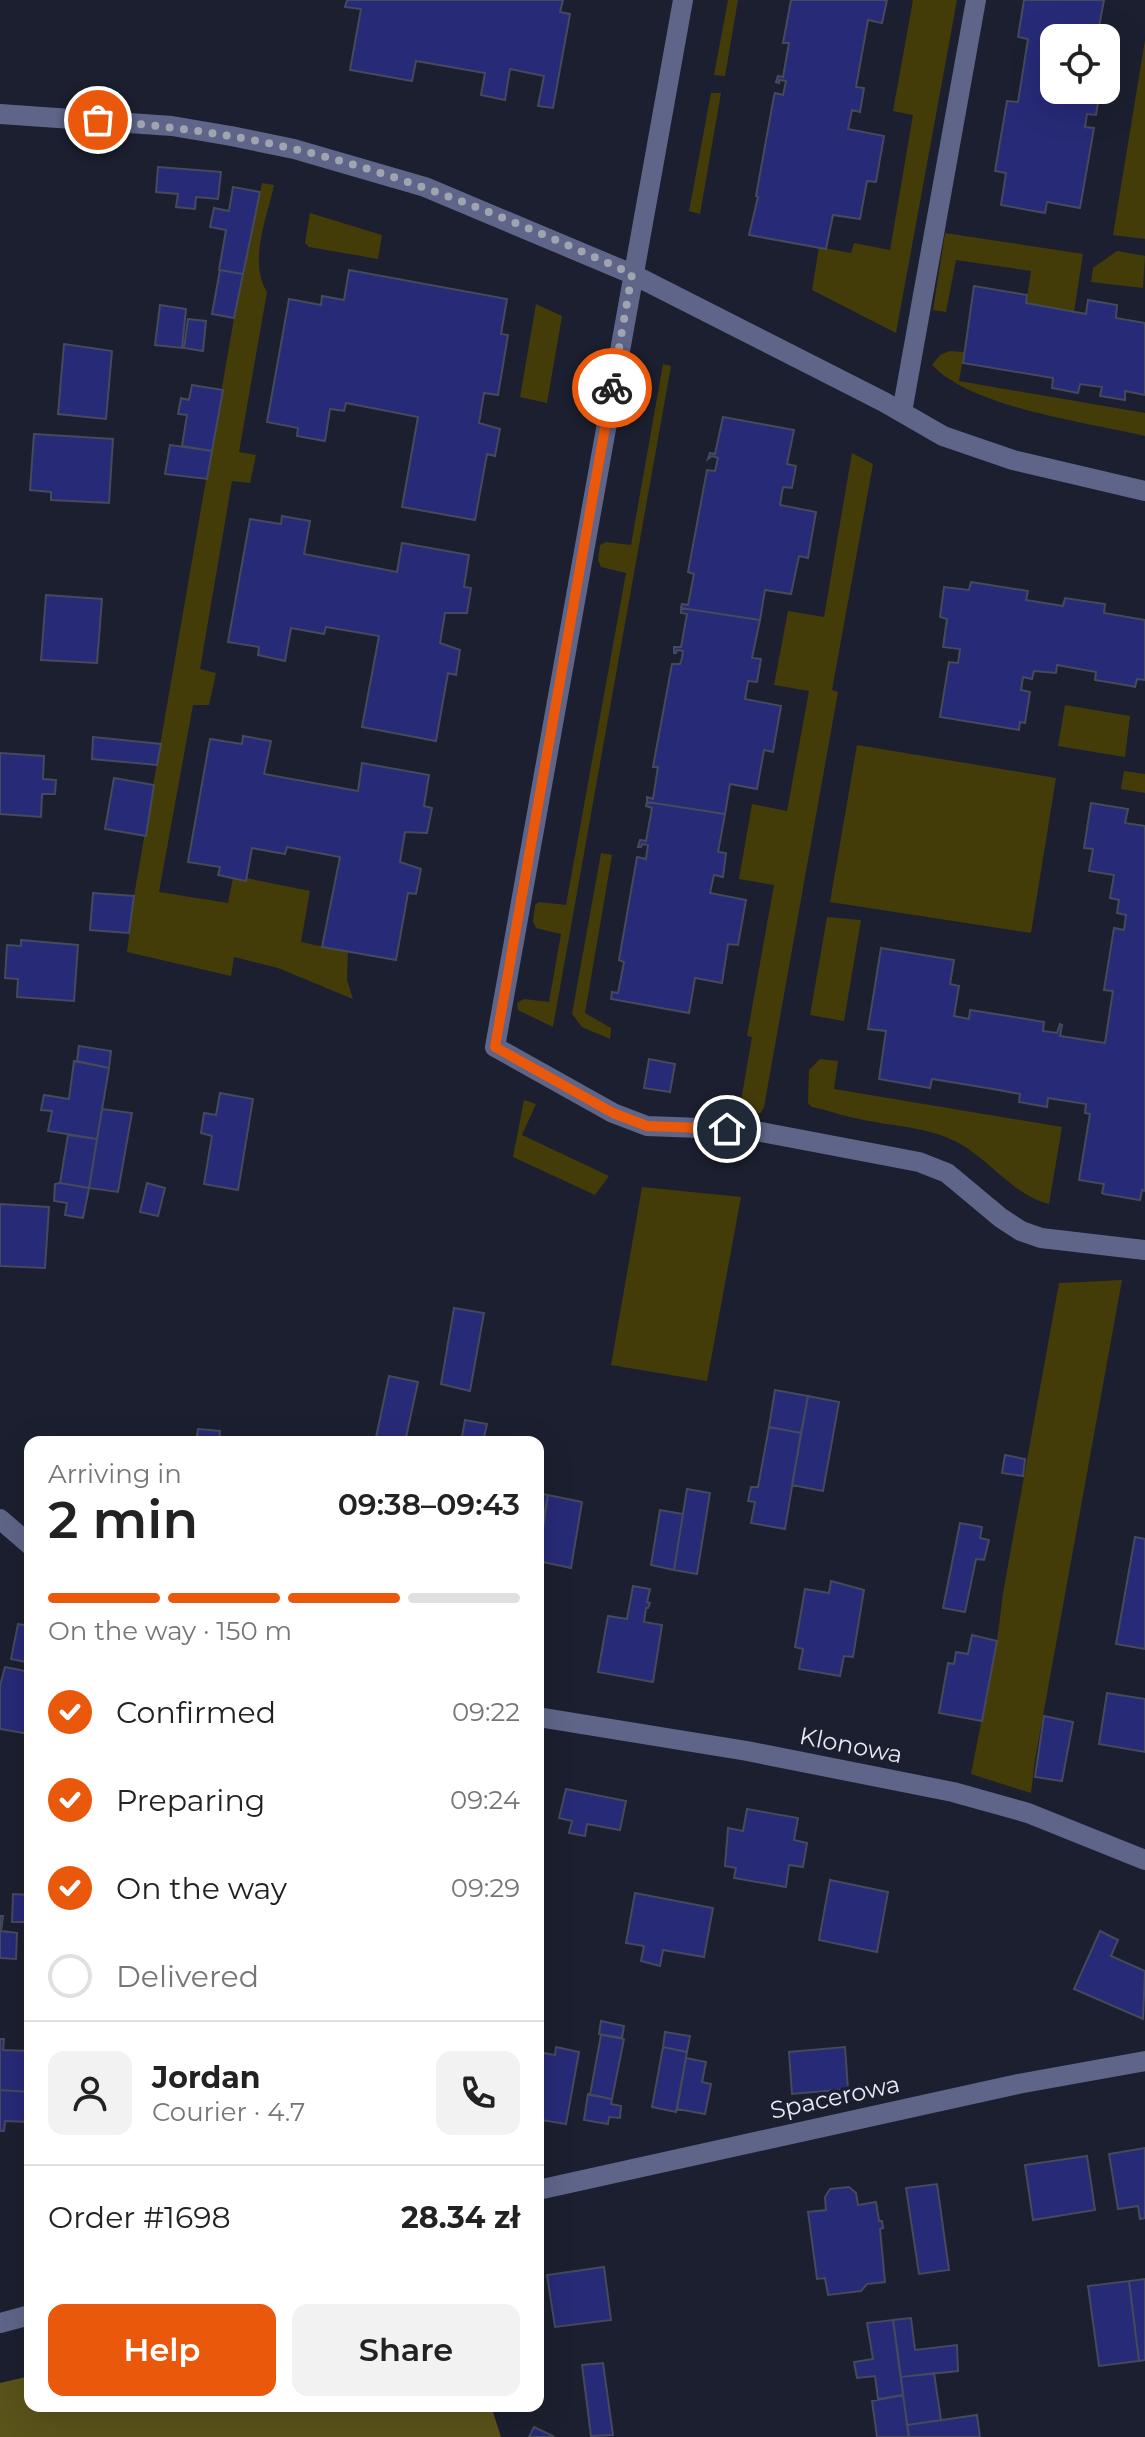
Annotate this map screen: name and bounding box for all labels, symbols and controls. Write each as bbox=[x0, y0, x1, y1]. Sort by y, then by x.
map controls bbox=[1040, 24, 1120, 104]
button: locate bbox=[1040, 24, 1120, 104]
pin bbox=[64, 86, 132, 154]
icon: bag bbox=[76, 98, 120, 142]
courier bbox=[572, 348, 652, 428]
icon: bike bbox=[590, 366, 634, 410]
pin bbox=[693, 1095, 761, 1163]
icon: home bbox=[705, 1107, 749, 1151]
text: Arriving in bbox=[48, 1458, 182, 1490]
text: 09:38–09:43 bbox=[338, 1486, 520, 1523]
text: 2 min bbox=[48, 1488, 198, 1551]
text: On the way · 150 m bbox=[48, 1615, 292, 1647]
icon: check bbox=[48, 1690, 92, 1734]
text: Confirmed bbox=[116, 1694, 276, 1731]
text: 09:22 bbox=[452, 1696, 520, 1728]
street label: Klonowa bbox=[797, 1721, 905, 1769]
icon: check bbox=[48, 1778, 92, 1822]
text: Preparing bbox=[116, 1782, 265, 1819]
text: 09:24 bbox=[450, 1784, 520, 1816]
icon: check bbox=[48, 1866, 92, 1910]
text: On the way bbox=[116, 1870, 287, 1907]
text: 09:29 bbox=[451, 1872, 520, 1904]
text: Delivered bbox=[116, 1958, 259, 1995]
button: person bbox=[48, 2051, 132, 2135]
button: phone bbox=[436, 2051, 520, 2135]
text: Jordan bbox=[152, 2059, 261, 2096]
street label: Spacerowa bbox=[768, 2069, 902, 2125]
text: Courier · 4.7 bbox=[152, 2096, 305, 2128]
text: Order #1698 bbox=[48, 2199, 231, 2236]
text: 28.34 zł bbox=[401, 2199, 520, 2236]
button: Help bbox=[48, 2304, 276, 2396]
button: Share bbox=[292, 2304, 520, 2396]

